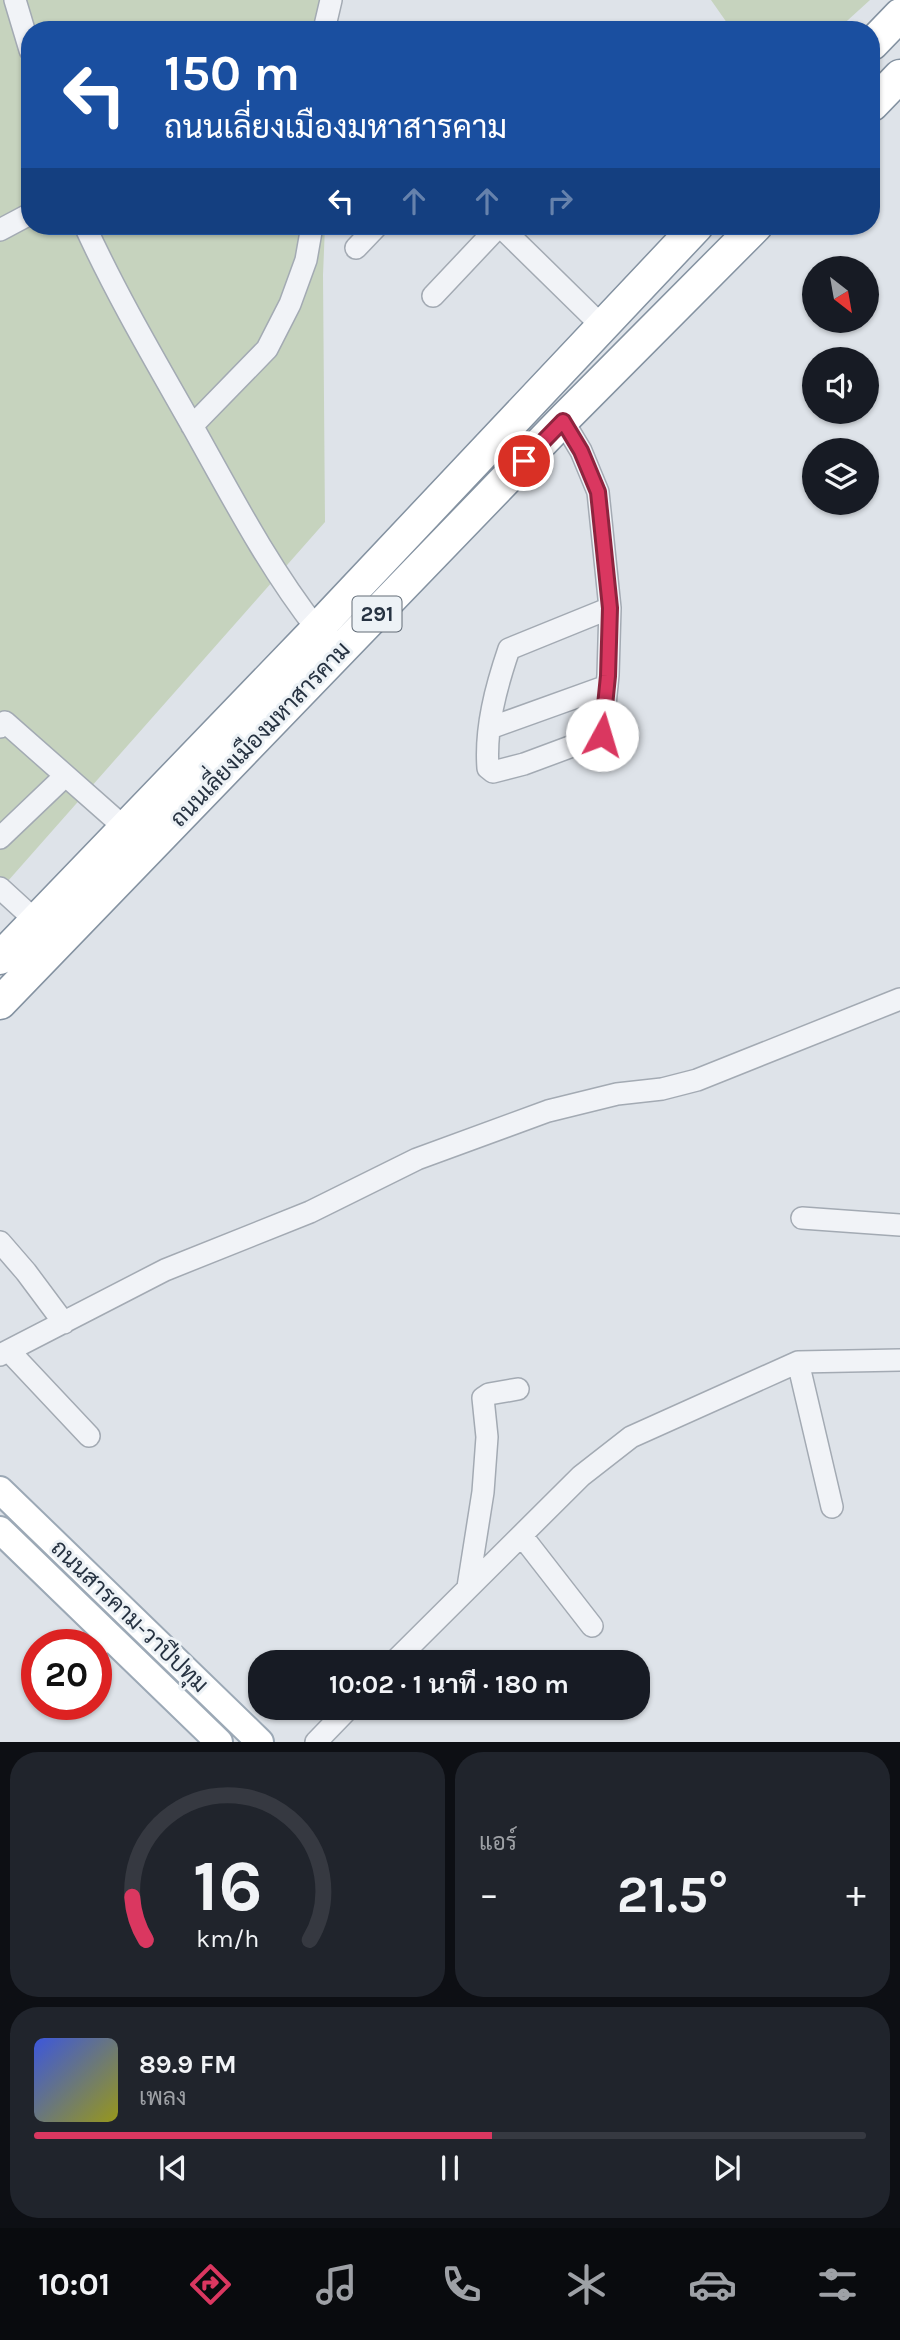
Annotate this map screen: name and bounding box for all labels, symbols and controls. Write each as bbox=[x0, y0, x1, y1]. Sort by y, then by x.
text: 150 m bbox=[164, 45, 300, 102]
icon: left bbox=[49, 49, 140, 140]
text: ถนนเลี่ยงเมืองมหาสารคาม bbox=[164, 109, 507, 146]
icon: left bbox=[322, 182, 360, 220]
icon: ahead bbox=[395, 182, 433, 220]
icon: ahead bbox=[468, 182, 506, 220]
icon: right bbox=[541, 182, 579, 220]
north arrow bbox=[802, 256, 878, 332]
map controls bbox=[802, 256, 879, 515]
button: sound bbox=[802, 347, 879, 424]
pin bbox=[494, 431, 554, 491]
button: layers bbox=[802, 438, 879, 515]
icon: arrive bbox=[505, 442, 543, 480]
road number: 291 bbox=[352, 596, 402, 632]
street label: ถนนเลี่ยงเมืองมหาสารคาม bbox=[159, 631, 356, 832]
position arrow bbox=[565, 698, 639, 772]
street label: ถนนสารคาม-วาปีปทุม bbox=[44, 1533, 215, 1700]
speed limit sign: 20 bbox=[21, 1629, 112, 1720]
text: 10:02 · 1 นาที · 180 m bbox=[329, 1669, 569, 1700]
text: แอร์ bbox=[479, 1829, 517, 1856]
text: 16 bbox=[192, 1844, 263, 1929]
text: 21.5° bbox=[617, 1864, 728, 1925]
text: − bbox=[479, 1872, 499, 1917]
text: + bbox=[846, 1872, 866, 1917]
text: km/h bbox=[196, 1924, 259, 1953]
text: 89.9 FM bbox=[139, 2049, 237, 2080]
text: เพลง bbox=[139, 2084, 186, 2111]
icon: previous bbox=[154, 2149, 192, 2187]
icon: pause bbox=[431, 2149, 469, 2187]
icon: next bbox=[708, 2149, 746, 2187]
icon: directions bbox=[186, 2260, 235, 2309]
icon: music bbox=[312, 2260, 361, 2309]
icon: phone bbox=[437, 2260, 486, 2309]
icon: climate bbox=[562, 2260, 611, 2309]
icon: car bbox=[688, 2260, 737, 2309]
icon: filters bbox=[813, 2260, 862, 2309]
text: 10:01 bbox=[38, 2266, 110, 2303]

